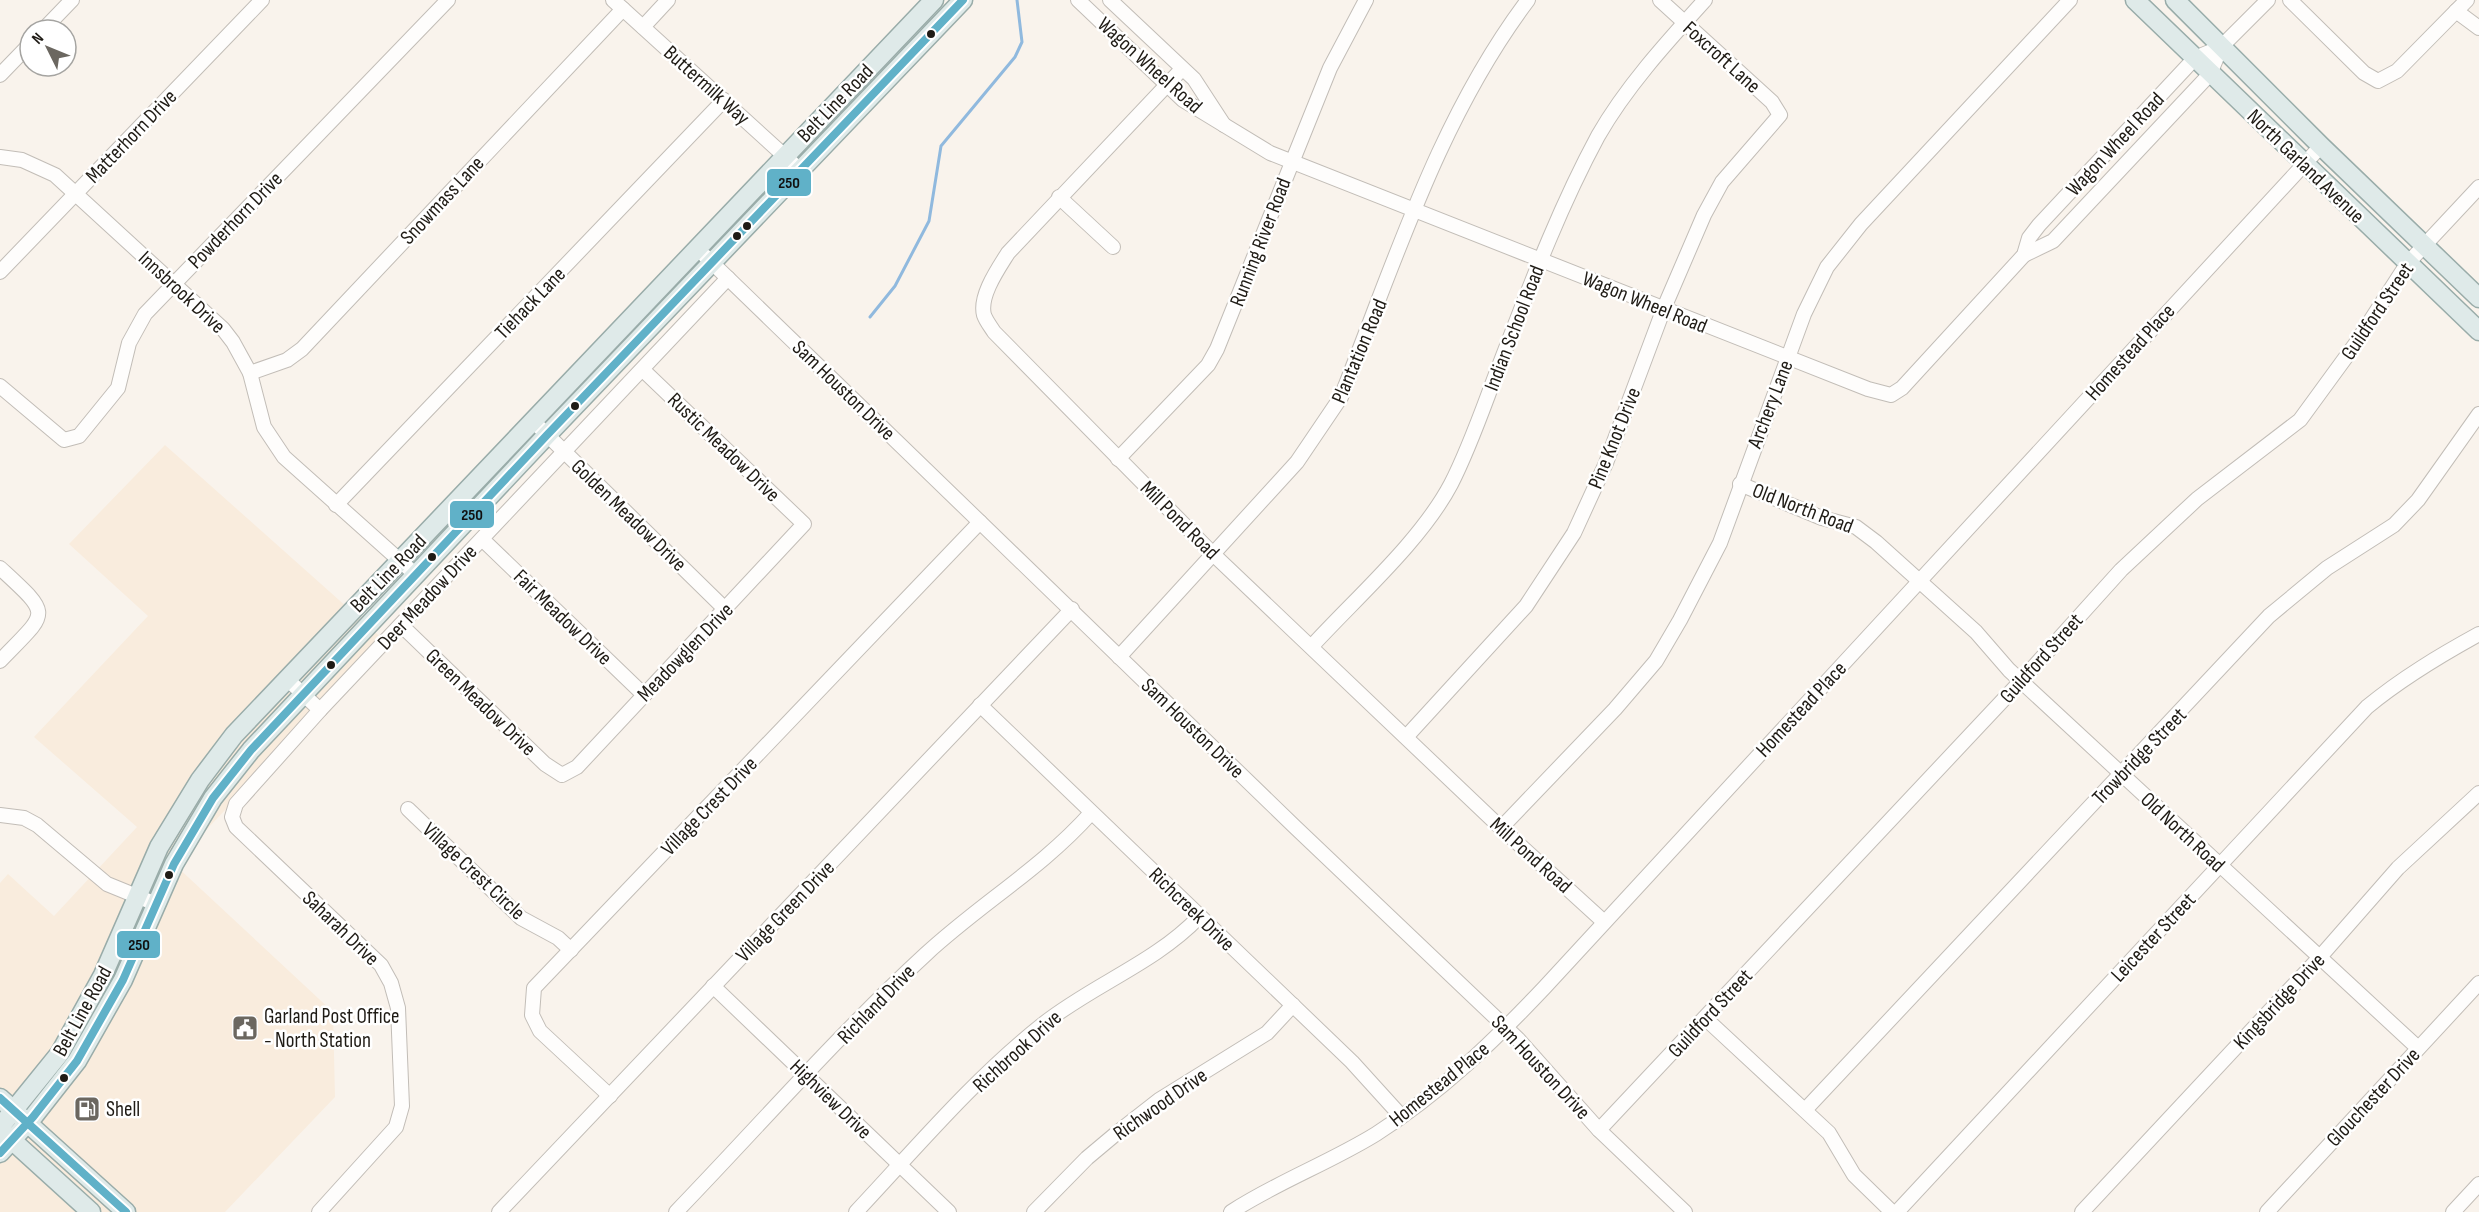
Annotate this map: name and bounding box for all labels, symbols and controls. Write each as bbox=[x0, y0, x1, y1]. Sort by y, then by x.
street label: Wagon Wheel Road bbox=[1092, 12, 1207, 119]
street label: Foxcroft Lane bbox=[1678, 16, 1765, 99]
north arrow bbox=[18, 18, 78, 78]
unlabelled marker bbox=[925, 28, 937, 40]
text: N bbox=[28, 29, 48, 48]
street label: Buttermilk Way bbox=[659, 40, 755, 130]
street label: Belt Line Road bbox=[792, 59, 879, 148]
street label: Matterhorn Drive bbox=[81, 84, 182, 188]
street label: Wagon Wheel Road bbox=[2061, 87, 2170, 201]
street label: North Garland Avenue bbox=[2242, 104, 2369, 229]
street label: Snowmass Lane bbox=[395, 151, 490, 250]
street label: Powderhorn Drive bbox=[183, 167, 288, 274]
line badge: 250 bbox=[766, 168, 812, 197]
text: 250 bbox=[778, 174, 800, 193]
street label: Running River Road bbox=[1225, 174, 1296, 310]
unlabelled marker bbox=[741, 220, 753, 232]
unlabelled marker bbox=[731, 230, 743, 242]
street label: Innsbrook Drive bbox=[133, 246, 230, 339]
street label: Guildford Street bbox=[2336, 258, 2419, 365]
street label: Tiehack Lane bbox=[490, 262, 571, 345]
street label: Indian School Road bbox=[1479, 262, 1550, 394]
street label: Wagon Wheel Road bbox=[1579, 266, 1711, 339]
street label: Plantation Road bbox=[1326, 295, 1393, 407]
street label: Homestead Place bbox=[2080, 299, 2180, 406]
street label: Sam Houston Drive bbox=[787, 335, 900, 446]
street label: Archery Lane bbox=[1742, 357, 1799, 452]
street label: Pine Knot Drive bbox=[1583, 384, 1646, 492]
street label: Rustic Meadow Drive bbox=[662, 388, 785, 507]
unlabelled marker bbox=[569, 400, 581, 412]
street label: Golden Meadow Drive bbox=[566, 454, 692, 577]
street label: Mill Pond Road bbox=[1135, 476, 1224, 565]
street label: Old North Road bbox=[1749, 478, 1857, 539]
line badge: 250 bbox=[449, 500, 495, 529]
text: 250 bbox=[461, 506, 483, 525]
street label: Belt Line Road bbox=[345, 529, 432, 618]
street label: Deer Meadow Drive bbox=[372, 540, 482, 655]
unlabelled marker bbox=[426, 551, 438, 563]
street label: Fair Meadow Drive bbox=[508, 564, 617, 671]
street label: Meadowglen Drive bbox=[632, 598, 739, 707]
street label: Guildford Street bbox=[1995, 608, 2088, 708]
street label: Green Meadow Drive bbox=[420, 643, 541, 761]
street label: Homestead Place bbox=[1751, 656, 1852, 762]
unlabelled marker bbox=[325, 659, 337, 671]
street label: Sam Houston Drive bbox=[1136, 673, 1249, 784]
street label: Trowbridge Street bbox=[2087, 703, 2192, 810]
street label: Village Crest Drive bbox=[656, 752, 763, 861]
street label: Old North Road bbox=[2135, 787, 2230, 878]
street label: Mill Pond Road bbox=[1485, 812, 1577, 899]
street label: Village Crest Circle bbox=[417, 817, 530, 925]
street label: Village Green Drive bbox=[731, 855, 840, 967]
street label: Richcreek Drive bbox=[1143, 862, 1240, 957]
unlabelled marker bbox=[163, 869, 175, 881]
street label: Saharah Drive bbox=[297, 886, 384, 971]
street label: Leicester Street bbox=[2106, 888, 2201, 987]
line badge: 250 bbox=[116, 930, 161, 959]
text: 250 bbox=[128, 936, 150, 955]
street label: Kingsbridge Drive bbox=[2228, 948, 2330, 1055]
street label: Richland Drive bbox=[832, 959, 920, 1049]
street label: Belt Line Road bbox=[48, 962, 117, 1061]
street label: Guildford Street bbox=[1663, 964, 1758, 1063]
place label: Garland Post Office - North Station bbox=[264, 1004, 399, 1053]
street label: Richbrook Drive bbox=[968, 1005, 1067, 1098]
street label: Sam Houston Drive bbox=[1486, 1010, 1595, 1125]
public building icon: Garland Post Office - North Station bbox=[230, 1013, 260, 1043]
street label: Homestead Place bbox=[1384, 1036, 1494, 1132]
street label: Glouchester Drive bbox=[2321, 1043, 2425, 1152]
street label: Highview Drive bbox=[785, 1054, 877, 1145]
street label: Richwood Drive bbox=[1109, 1063, 1212, 1146]
unlabelled marker bbox=[58, 1072, 70, 1084]
fuel station icon: Shell bbox=[72, 1094, 102, 1124]
place label: Shell bbox=[106, 1097, 140, 1122]

